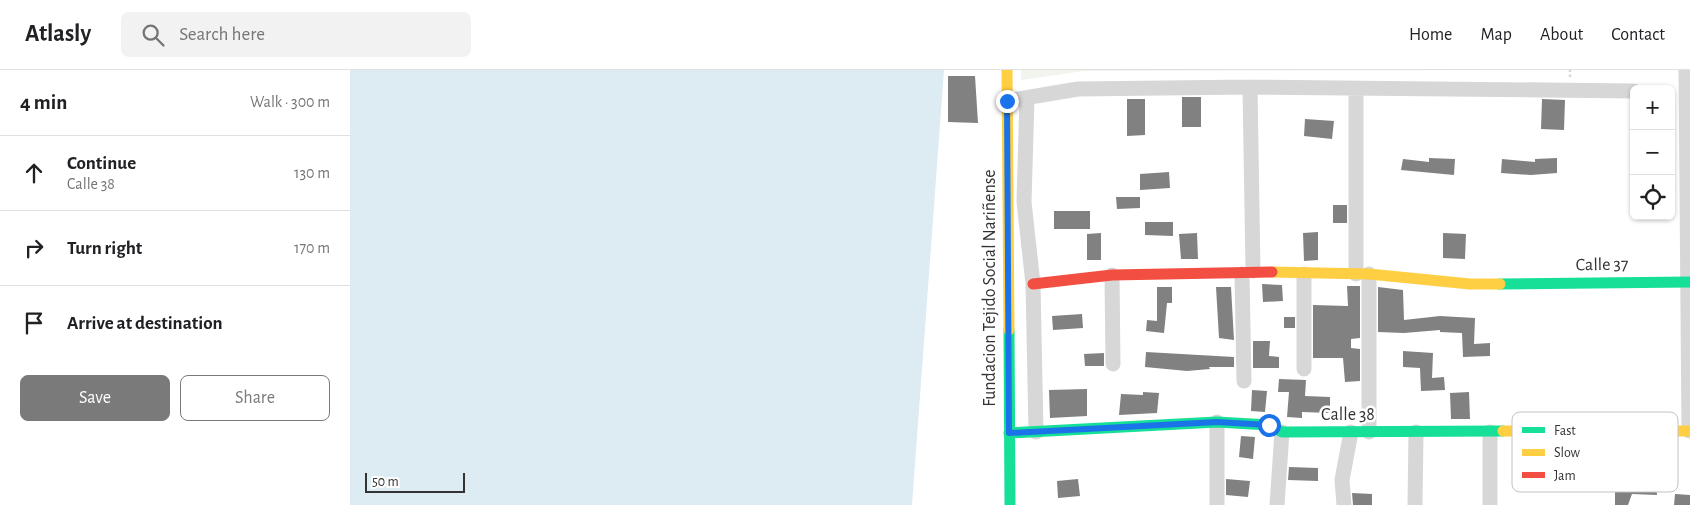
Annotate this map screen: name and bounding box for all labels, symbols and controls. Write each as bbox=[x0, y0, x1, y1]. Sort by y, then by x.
search box bbox=[121, 12, 471, 57]
icon: search bbox=[139, 21, 167, 49]
text: Atlasly bbox=[25, 22, 91, 46]
text: Search here bbox=[179, 25, 265, 44]
text: Home bbox=[1409, 26, 1452, 44]
text: Map bbox=[1480, 26, 1512, 44]
text: About bbox=[1540, 26, 1583, 44]
text: Contact bbox=[1611, 26, 1665, 44]
map controls bbox=[1630, 85, 1675, 220]
button: + bbox=[1630, 85, 1675, 130]
route end bbox=[996, 90, 1019, 113]
text: 4 min bbox=[20, 92, 67, 113]
text: Walk · 300 m bbox=[250, 94, 330, 110]
button: − bbox=[1630, 130, 1675, 175]
text: Continue bbox=[67, 154, 136, 173]
icon: ahead bbox=[20, 159, 48, 187]
text: 130 m bbox=[294, 165, 330, 181]
street label: Fundacion Tejido Social Nariñense bbox=[981, 169, 999, 407]
button: locate bbox=[1630, 175, 1675, 220]
text: Calle 38 bbox=[67, 176, 115, 192]
icon: right bbox=[20, 234, 48, 262]
text: Turn right bbox=[67, 239, 142, 258]
text: 170 m bbox=[294, 240, 330, 256]
street label: Calle 37 bbox=[1575, 256, 1629, 274]
icon: arrive bbox=[20, 309, 48, 337]
text: Arrive at destination bbox=[67, 314, 223, 333]
button: Save bbox=[20, 375, 170, 421]
button: Share bbox=[180, 375, 330, 421]
street label: Calle 38 bbox=[1321, 406, 1375, 424]
legend bbox=[1512, 412, 1678, 492]
route start bbox=[1258, 414, 1281, 437]
text: Fast bbox=[1554, 424, 1576, 438]
text: Slow bbox=[1554, 446, 1581, 460]
text: Jam bbox=[1554, 469, 1576, 483]
scale bar bbox=[365, 470, 465, 493]
text: 50 m bbox=[372, 475, 399, 489]

